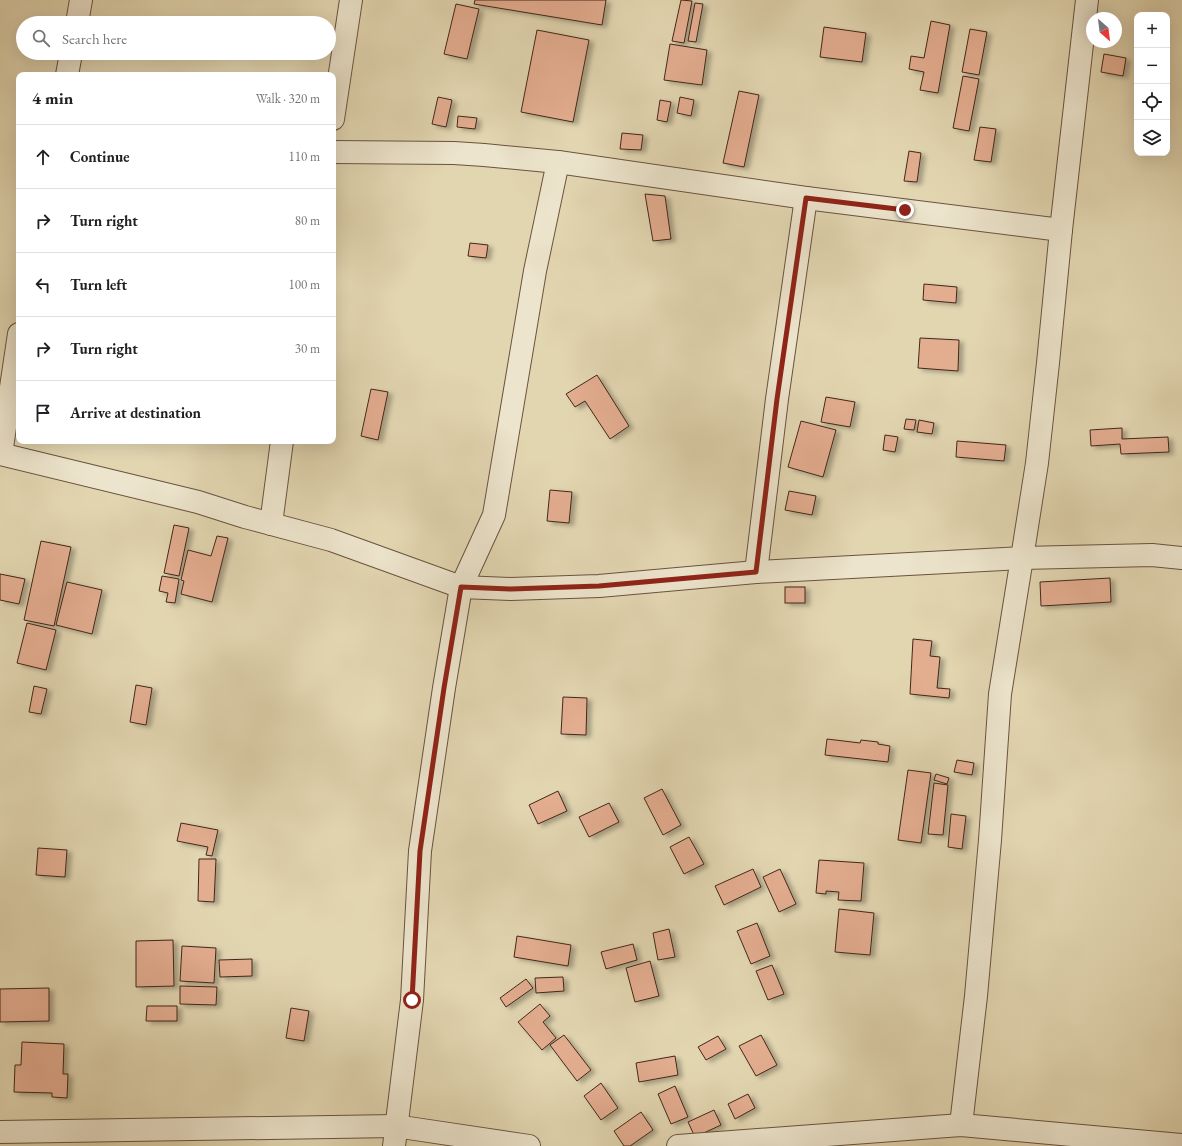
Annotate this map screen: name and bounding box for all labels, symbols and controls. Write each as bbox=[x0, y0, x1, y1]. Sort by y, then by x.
north arrow bbox=[1086, 12, 1122, 48]
map controls bbox=[1134, 12, 1170, 156]
button: + bbox=[1134, 12, 1170, 48]
search box bbox=[16, 16, 336, 60]
icon: search bbox=[30, 27, 52, 49]
text: Search here bbox=[62, 29, 127, 48]
button: − bbox=[1134, 48, 1170, 84]
button: locate bbox=[1134, 84, 1170, 120]
text: 4 min bbox=[32, 87, 73, 109]
text: Walk · 320 m bbox=[256, 90, 320, 107]
button: layers bbox=[1134, 120, 1170, 156]
icon: ahead bbox=[32, 146, 54, 168]
text: Continue bbox=[70, 147, 130, 166]
text: 110 m bbox=[289, 148, 320, 165]
route end bbox=[896, 201, 914, 219]
icon: right bbox=[32, 210, 54, 232]
text: Turn right bbox=[70, 211, 138, 230]
text: 80 m bbox=[295, 212, 320, 229]
icon: left bbox=[32, 274, 54, 296]
text: Turn left bbox=[70, 275, 127, 294]
text: 100 m bbox=[289, 276, 320, 293]
icon: right bbox=[32, 338, 54, 360]
text: Turn right bbox=[70, 339, 138, 358]
text: 30 m bbox=[295, 340, 320, 357]
icon: arrive bbox=[32, 402, 54, 424]
text: Arrive at destination bbox=[70, 403, 201, 422]
route start bbox=[403, 991, 421, 1009]

